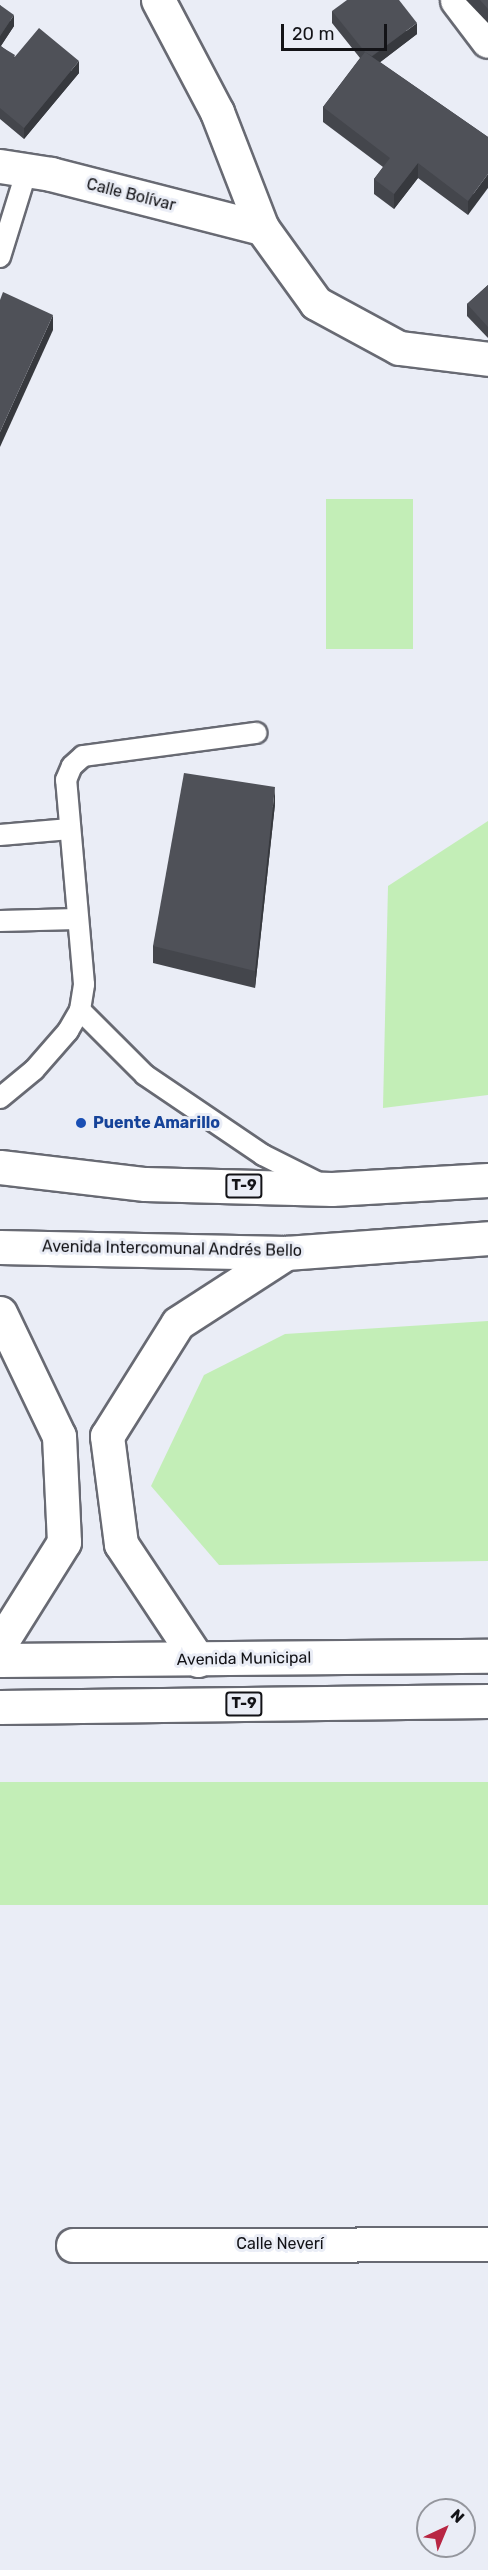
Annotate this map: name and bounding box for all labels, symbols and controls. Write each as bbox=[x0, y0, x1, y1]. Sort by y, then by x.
scale bar bbox=[284, 12, 390, 50]
text: 20 m bbox=[292, 23, 334, 45]
street label: Calle Bolívar bbox=[84, 175, 178, 215]
place label: Puente Amarillo bbox=[93, 1113, 220, 1133]
marker: Puente Amarillo bbox=[74, 1116, 88, 1130]
road number: T-9 bbox=[224, 1174, 264, 1198]
street label: Avenida Intercomunal Andrés Bello bbox=[42, 1237, 302, 1261]
street label: Avenida Municipal bbox=[177, 1648, 311, 1670]
road number: T-9 bbox=[224, 1692, 264, 1716]
street label: Calle Neverí bbox=[236, 2234, 324, 2254]
north arrow bbox=[416, 2498, 476, 2558]
text: N bbox=[447, 2505, 468, 2527]

